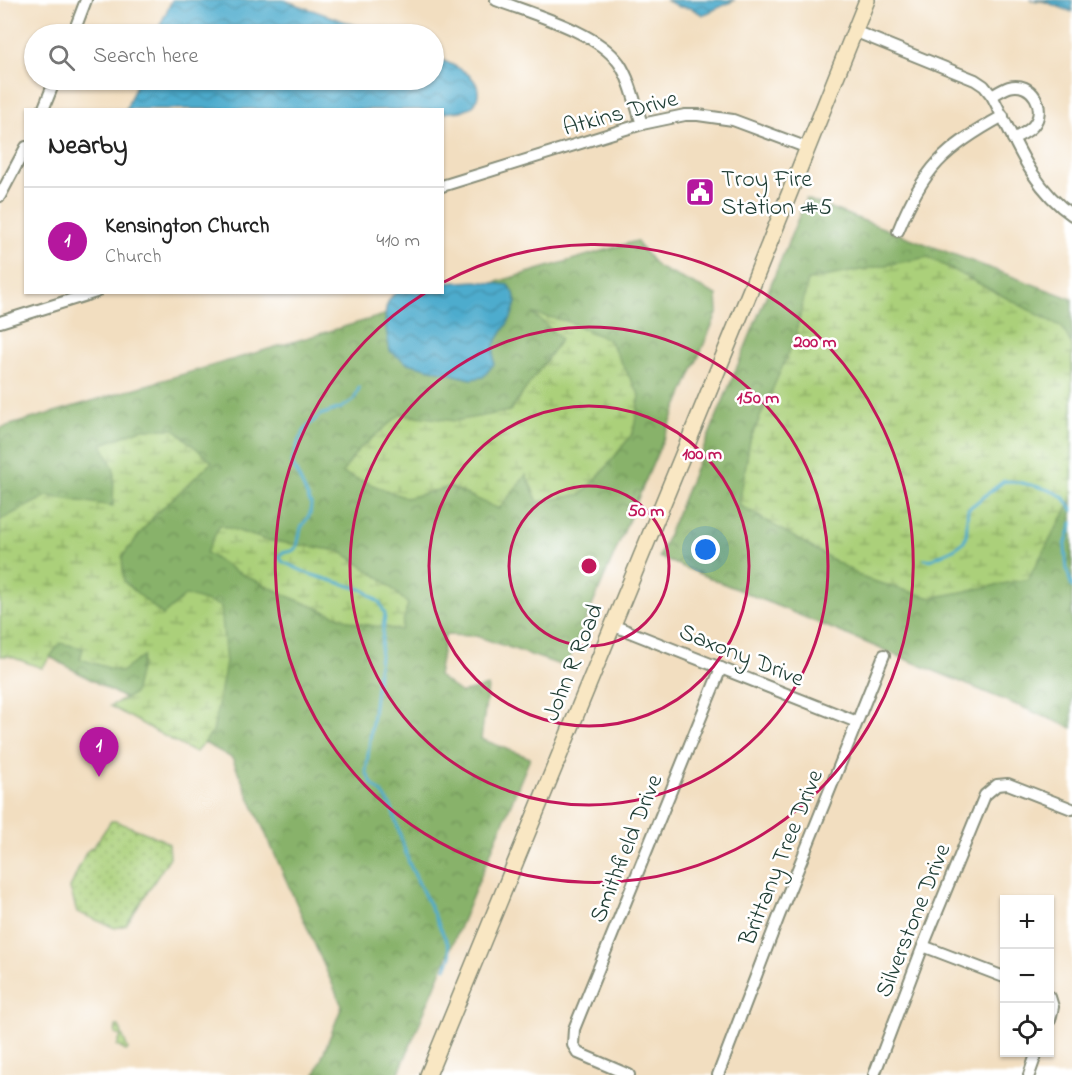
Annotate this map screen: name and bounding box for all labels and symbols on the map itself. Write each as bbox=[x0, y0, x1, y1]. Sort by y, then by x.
street label: Atkins Drive bbox=[559, 82, 682, 147]
place label: Troy Fire Station #5 bbox=[721, 163, 833, 226]
public building icon: Troy Fire Station #5 bbox=[684, 176, 716, 208]
text: 200 m bbox=[793, 330, 837, 356]
text: 150 m bbox=[737, 386, 779, 412]
text: 100 m bbox=[682, 442, 722, 468]
text: 50 m bbox=[628, 499, 664, 525]
your location bbox=[691, 535, 720, 564]
centre of rings bbox=[579, 556, 599, 576]
street label: John R Road bbox=[535, 598, 614, 727]
street label: Saxony Drive bbox=[673, 615, 809, 698]
pin: 1 bbox=[80, 728, 118, 777]
street label: Brittany Tree Drive bbox=[731, 764, 835, 952]
street label: Smithfield Drive bbox=[582, 769, 673, 929]
street label: Silverstone Drive bbox=[867, 838, 961, 1003]

